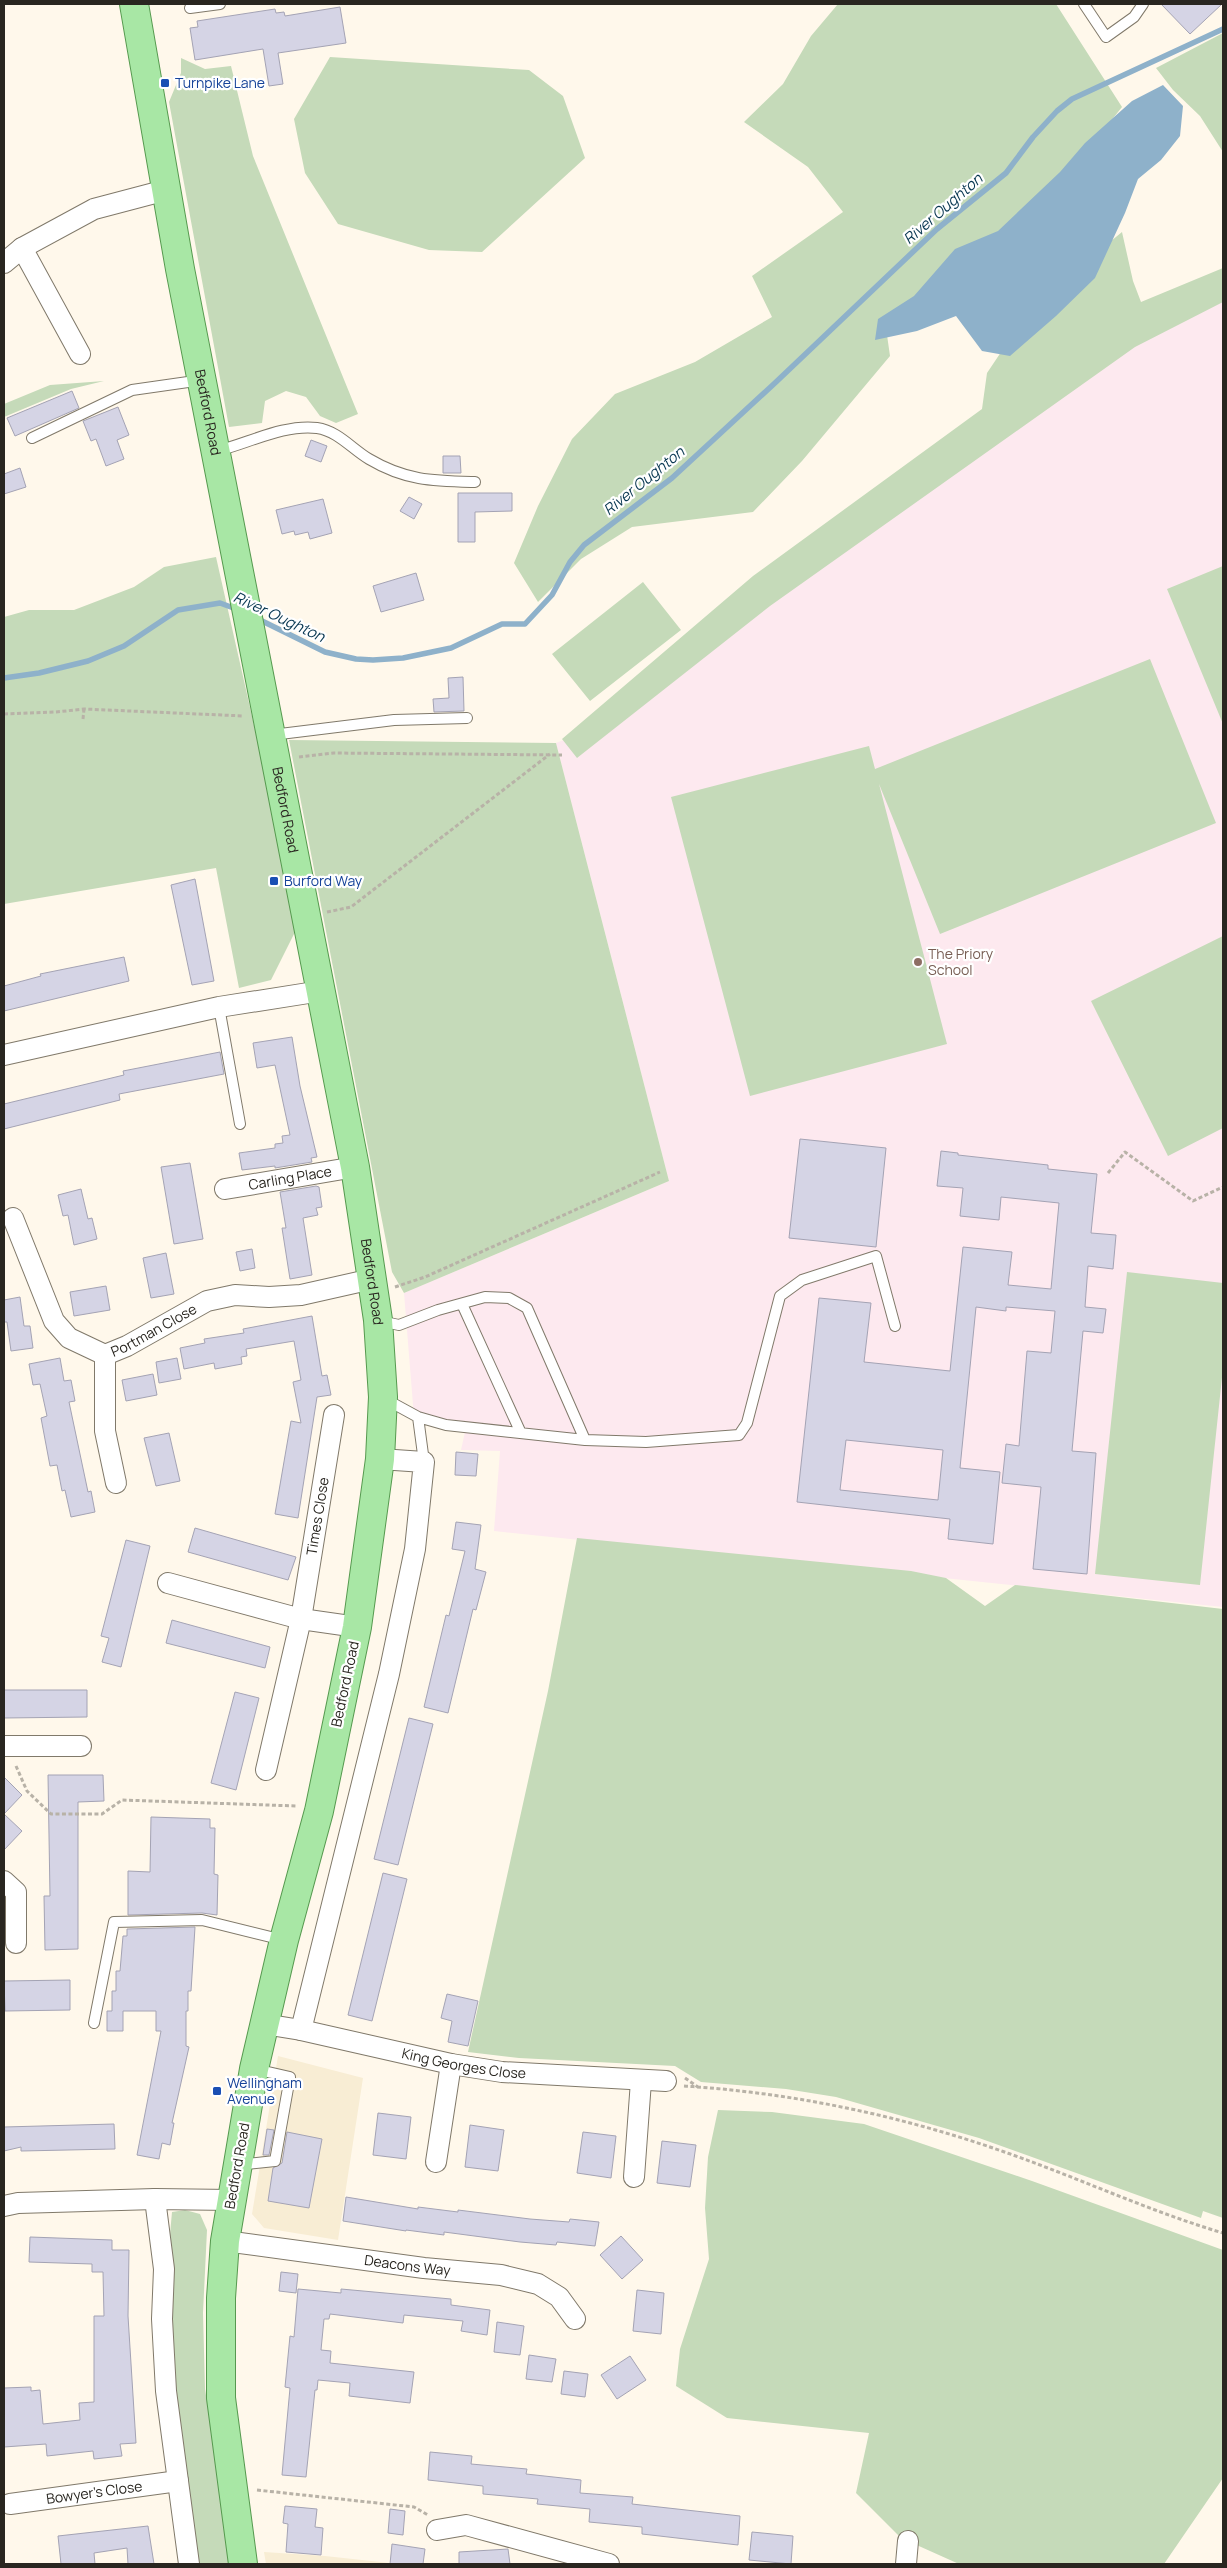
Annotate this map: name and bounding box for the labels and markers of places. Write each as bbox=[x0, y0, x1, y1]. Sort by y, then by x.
place label: Turnpike Lane bbox=[175, 73, 265, 92]
marker: Turnpike Lane bbox=[159, 77, 171, 89]
place label: Burford Way bbox=[284, 871, 363, 890]
marker: Burford Way bbox=[268, 875, 280, 887]
place label: The Priory School bbox=[928, 944, 994, 979]
marker: The Priory School bbox=[912, 956, 924, 968]
place label: Wellingham Avenue bbox=[227, 2073, 302, 2108]
marker: Wellingham Avenue bbox=[211, 2085, 223, 2097]

